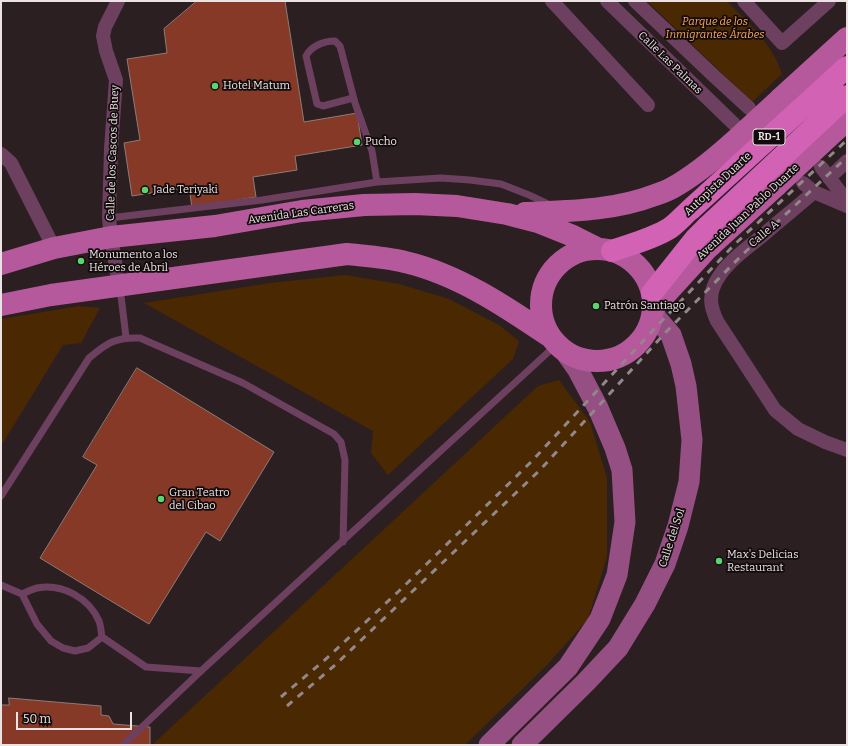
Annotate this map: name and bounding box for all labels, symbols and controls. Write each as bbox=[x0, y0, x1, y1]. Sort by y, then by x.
park label: Parque de los Inmigrantes Árabes bbox=[666, 15, 764, 41]
street label: Calle Las Palmas bbox=[635, 29, 705, 97]
place label: Hotel Matum bbox=[223, 79, 290, 93]
marker: Hotel Matum bbox=[210, 81, 220, 91]
street label: Calle de los Cascos de Buey bbox=[104, 85, 122, 221]
road number: RD-1 bbox=[753, 129, 785, 145]
place label: Pucho bbox=[365, 135, 397, 149]
marker: Pucho bbox=[352, 137, 362, 147]
street label: Autopista Duarte bbox=[682, 150, 754, 218]
street label: Avenida Juan Pablo Duarte bbox=[694, 161, 802, 263]
place label: Jade Teriyaki bbox=[153, 183, 218, 197]
marker: Jade Teriyaki bbox=[140, 185, 150, 195]
street label: Avenida Las Carreras bbox=[247, 199, 355, 227]
street label: Calle A bbox=[746, 218, 782, 250]
place label: Monumento a los Héroes de Abril bbox=[89, 248, 178, 274]
marker: Monumento a los Héroes de Abril bbox=[76, 256, 86, 266]
place label: Patrón Santiago bbox=[604, 299, 685, 313]
marker: Patrón Santiago bbox=[591, 301, 601, 311]
place label: Gran Teatro del Cibao bbox=[169, 486, 230, 512]
marker: Gran Teatro del Cibao bbox=[156, 494, 166, 504]
street label: Calle del Sol bbox=[656, 507, 688, 569]
place label: Max's Delicias Restaurant bbox=[727, 548, 798, 574]
marker: Max's Delicias Restaurant bbox=[714, 556, 724, 566]
scale bar bbox=[18, 704, 134, 730]
text: 50 m bbox=[23, 712, 51, 726]

